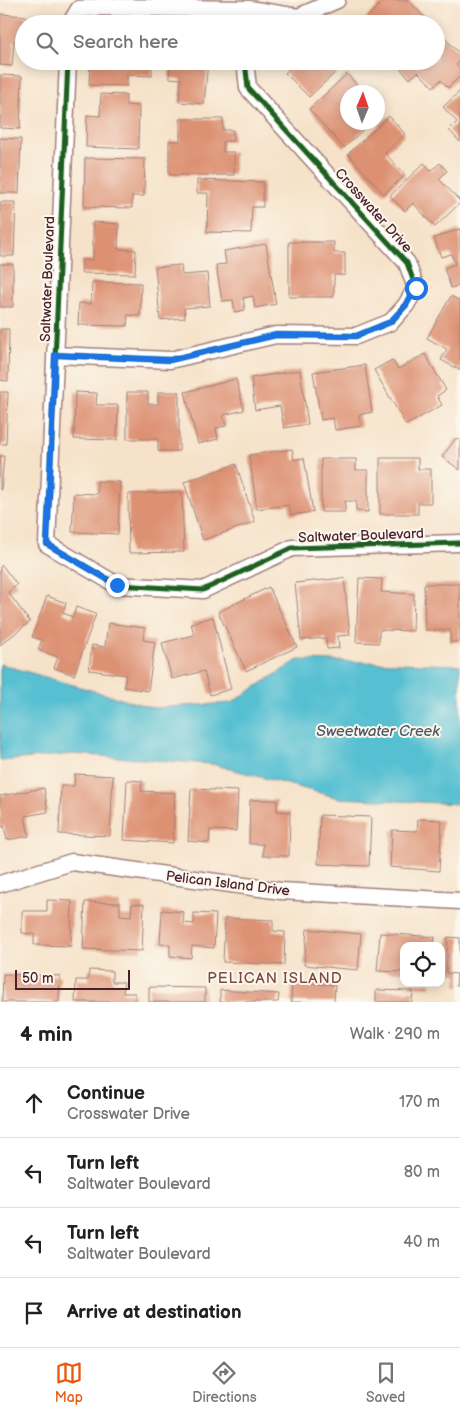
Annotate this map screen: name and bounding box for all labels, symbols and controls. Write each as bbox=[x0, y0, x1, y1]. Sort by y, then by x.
search box bbox=[15, 15, 445, 70]
icon: search bbox=[33, 29, 61, 57]
text: Search here bbox=[73, 31, 178, 54]
north arrow bbox=[340, 85, 385, 130]
street label: Crosswater Drive bbox=[331, 165, 416, 256]
street label: Saltwater Boulevard bbox=[37, 216, 58, 342]
route start bbox=[405, 277, 428, 300]
street label: Saltwater Boulevard bbox=[298, 525, 424, 546]
route end bbox=[106, 574, 129, 597]
water label: Sweetwater Creek bbox=[316, 722, 440, 741]
street label: Pelican Island Drive bbox=[165, 867, 291, 900]
map controls bbox=[400, 942, 445, 987]
button: locate bbox=[400, 942, 445, 987]
scale bar bbox=[15, 967, 130, 990]
district label: PELICAN ISLAND bbox=[207, 969, 343, 988]
text: 50 m bbox=[22, 970, 54, 987]
text: 4 min bbox=[20, 1022, 73, 1047]
text: Walk · 290 m bbox=[350, 1025, 440, 1044]
text: Continue bbox=[67, 1082, 145, 1105]
icon: ahead bbox=[20, 1089, 48, 1117]
text: 170 m bbox=[399, 1093, 440, 1112]
text: Crosswater Drive bbox=[67, 1105, 190, 1124]
text: Turn left bbox=[67, 1152, 139, 1175]
icon: left bbox=[20, 1159, 48, 1187]
text: 80 m bbox=[404, 1163, 440, 1182]
text: Saltwater Boulevard bbox=[67, 1175, 211, 1194]
text: Turn left bbox=[67, 1222, 139, 1245]
icon: left bbox=[20, 1229, 48, 1257]
text: 40 m bbox=[403, 1233, 440, 1252]
text: Saltwater Boulevard bbox=[67, 1245, 211, 1264]
icon: arrive bbox=[20, 1299, 48, 1327]
text: Arrive at destination bbox=[67, 1301, 242, 1324]
tab: Map bbox=[55, 1359, 83, 1406]
tab: Directions bbox=[192, 1359, 257, 1406]
tab: Saved bbox=[366, 1359, 405, 1406]

